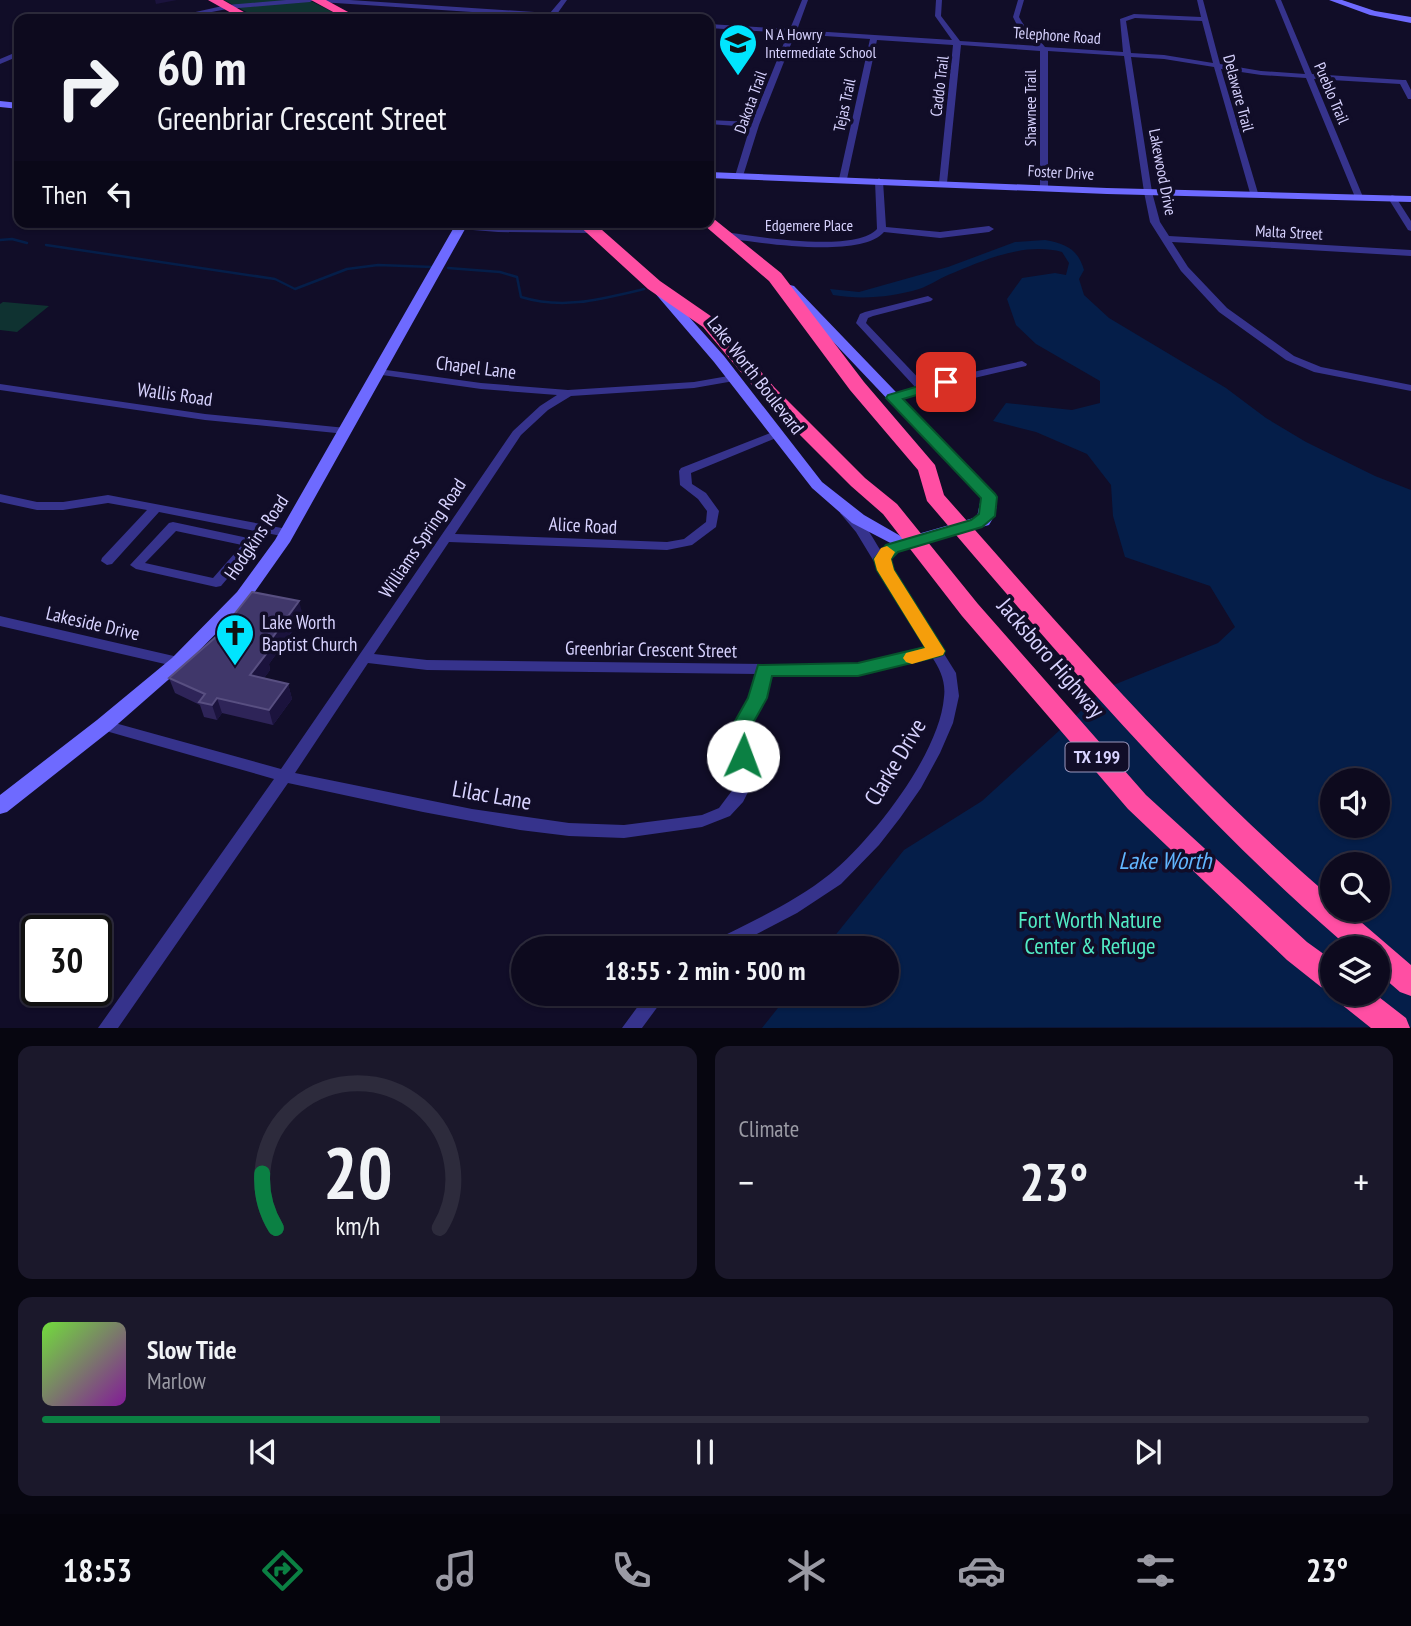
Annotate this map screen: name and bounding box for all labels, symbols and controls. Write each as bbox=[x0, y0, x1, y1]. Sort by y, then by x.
school or university icon: N A Howry Intermediate School bbox=[717, 22, 759, 77]
street label: Telephone Road bbox=[1013, 22, 1101, 48]
place label: N A Howry Intermediate School bbox=[765, 24, 877, 62]
text: 60 m bbox=[157, 35, 246, 99]
icon: right bbox=[42, 42, 133, 133]
street label: Delaware Trail bbox=[1219, 52, 1259, 134]
street label: Caddo Trail bbox=[925, 54, 953, 118]
street label: Pueblo Trail bbox=[1310, 59, 1354, 127]
street label: Dakota Trail bbox=[729, 68, 771, 136]
street label: Shawnee Trail bbox=[1020, 69, 1040, 146]
street label: Tejas Trail bbox=[829, 76, 859, 134]
text: Greenbriar Crescent Street bbox=[157, 97, 447, 139]
street label: Lakewood Drive bbox=[1145, 127, 1181, 217]
street label: Foster Drive bbox=[1027, 160, 1095, 184]
icon: left bbox=[101, 175, 139, 213]
text: Then bbox=[42, 178, 87, 211]
street label: Edgemere Place bbox=[765, 215, 853, 235]
street label: Malta Street bbox=[1255, 220, 1324, 244]
street label: Lake Worth Boulevard bbox=[702, 311, 810, 439]
street label: Chapel Lane bbox=[435, 350, 518, 384]
pin bbox=[916, 352, 976, 412]
icon: arrive bbox=[927, 363, 965, 401]
street label: Wallis Road bbox=[136, 377, 214, 411]
street label: Williams Spring Road bbox=[373, 474, 471, 602]
street label: Hodgkins Road bbox=[219, 490, 293, 584]
street label: Alice Road bbox=[548, 511, 618, 539]
street label: Jacksboro Highway bbox=[991, 591, 1112, 724]
street label: Lakeside Drive bbox=[44, 601, 142, 645]
place label: Lake Worth Baptist Church bbox=[262, 610, 357, 656]
church icon: Lake Worth Baptist Church bbox=[214, 612, 256, 667]
street label: Greenbriar Crescent Street bbox=[565, 636, 738, 663]
street label: Clarke Drive bbox=[857, 713, 932, 810]
position arrow bbox=[706, 719, 780, 793]
road number: TX 199 bbox=[1066, 742, 1128, 772]
map controls bbox=[1320, 768, 1390, 1006]
button: sound bbox=[1320, 768, 1390, 838]
street label: Lilac Lane bbox=[450, 773, 534, 816]
water label: Lake Worth bbox=[1119, 845, 1213, 876]
button: search bbox=[1320, 852, 1390, 922]
park label: Fort Worth Nature Center & Refuge bbox=[1018, 905, 1162, 960]
speed limit sign: 30 bbox=[21, 915, 112, 1006]
button: layers bbox=[1320, 936, 1390, 1006]
text: 18:55 · 2 min · 500 m bbox=[605, 954, 805, 987]
text: Climate bbox=[739, 1114, 799, 1143]
text: 20 bbox=[322, 1125, 392, 1219]
text: 23° bbox=[1019, 1148, 1088, 1215]
text: − bbox=[739, 1157, 754, 1206]
text: + bbox=[1353, 1157, 1369, 1206]
text: km/h bbox=[335, 1210, 379, 1242]
text: Slow Tide bbox=[147, 1333, 237, 1366]
text: Marlow bbox=[147, 1366, 206, 1395]
icon: previous bbox=[244, 1433, 282, 1471]
icon: pause bbox=[686, 1433, 724, 1471]
icon: next bbox=[1129, 1433, 1167, 1471]
icon: directions bbox=[258, 1546, 307, 1595]
icon: music bbox=[432, 1546, 481, 1595]
icon: phone bbox=[607, 1546, 656, 1595]
icon: climate bbox=[782, 1546, 831, 1595]
icon: car bbox=[957, 1546, 1006, 1595]
icon: filters bbox=[1131, 1546, 1180, 1595]
text: 18:53 bbox=[63, 1549, 132, 1591]
text: 23° bbox=[1306, 1549, 1348, 1591]

